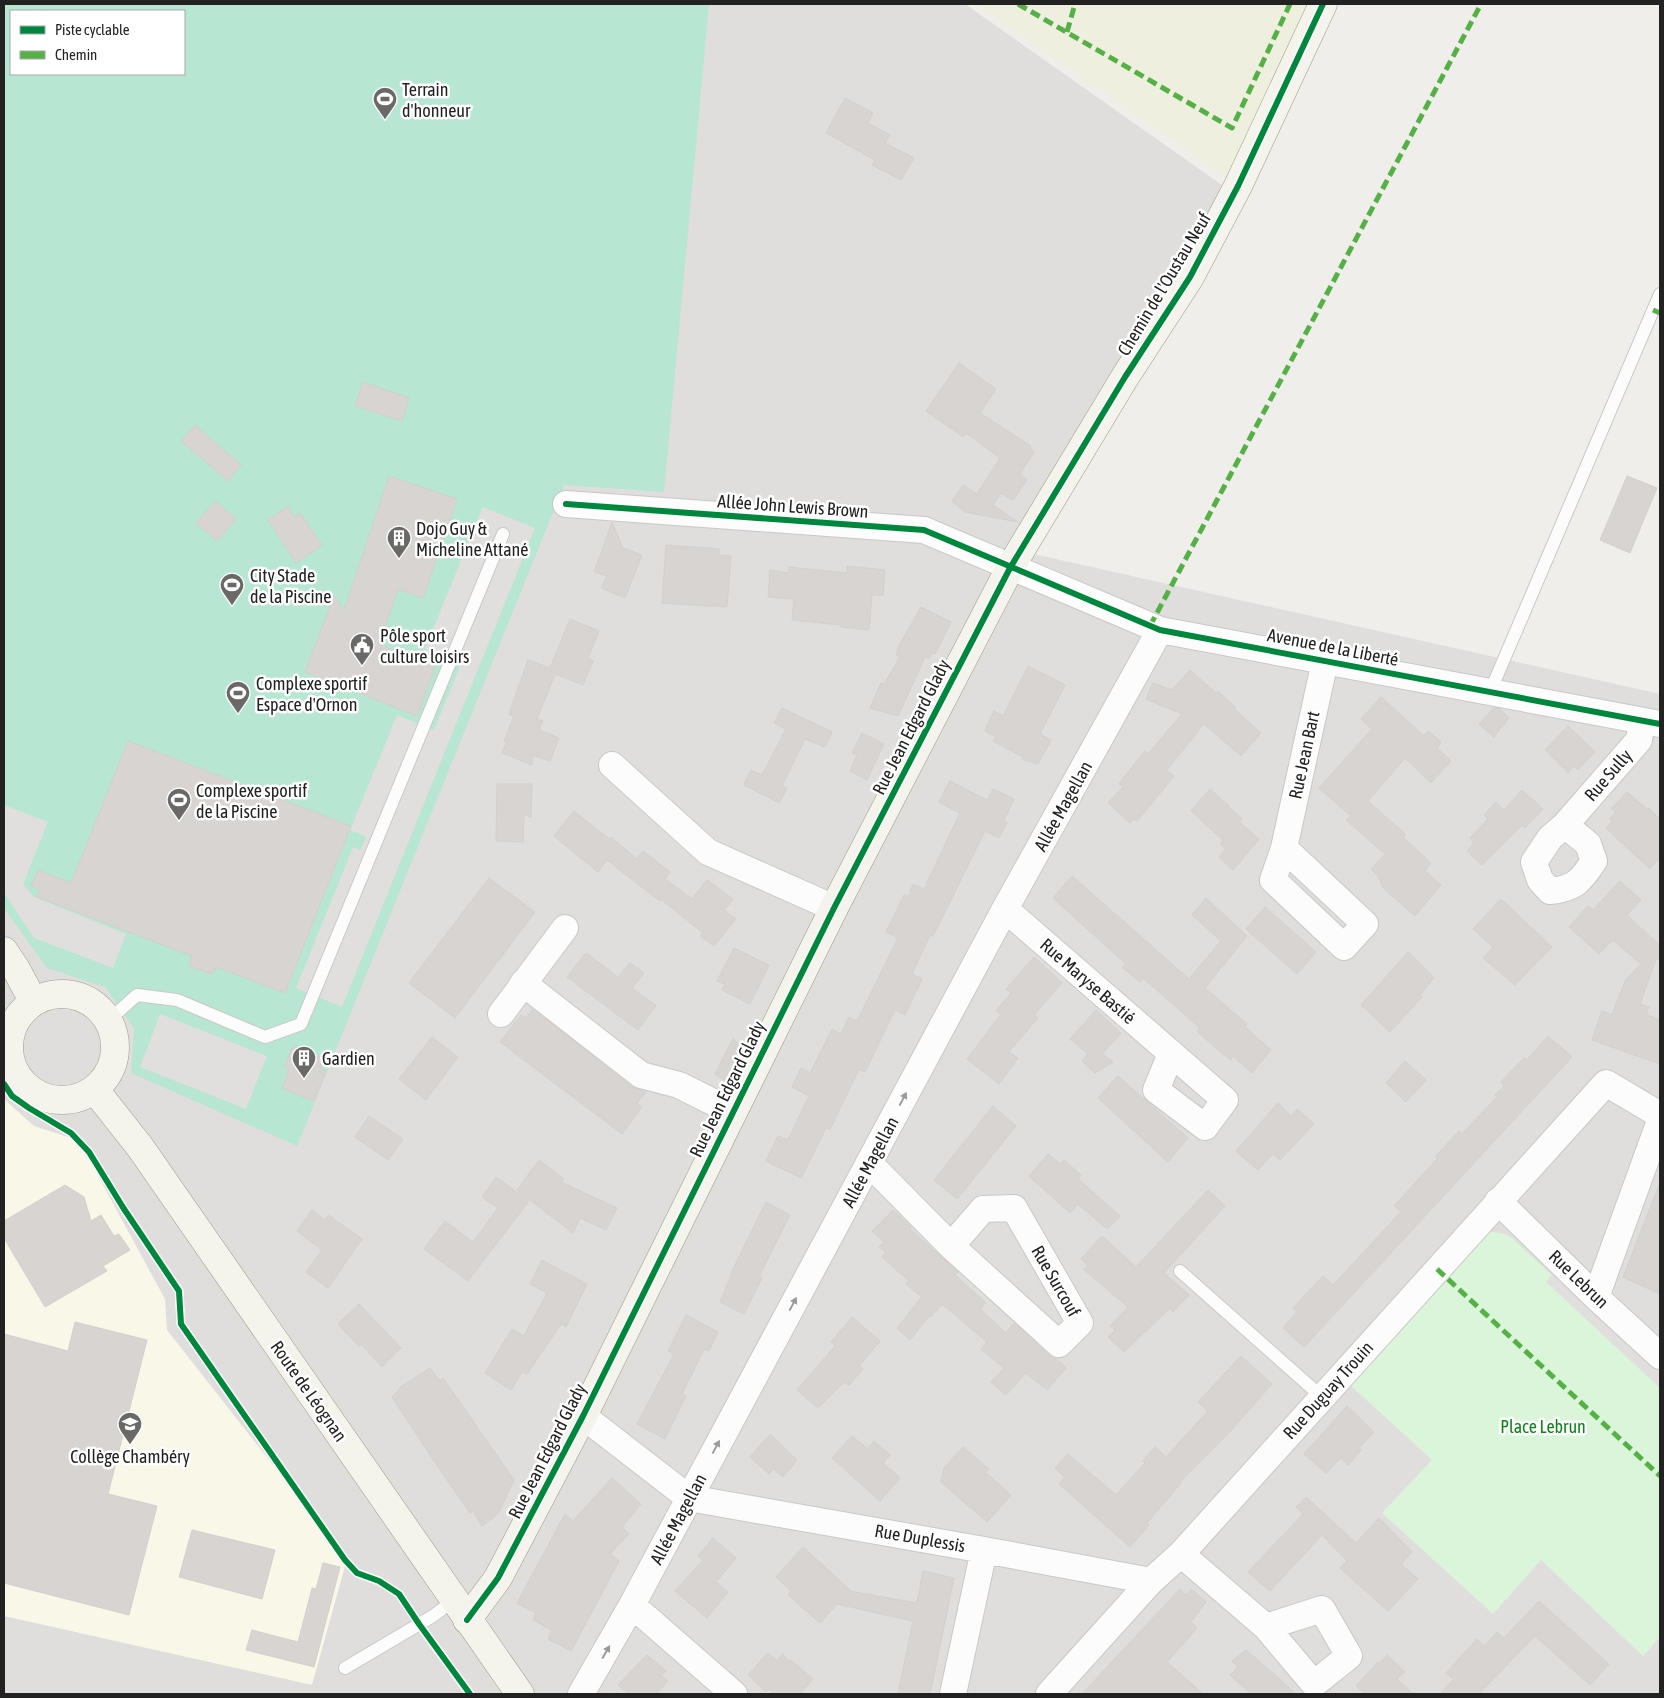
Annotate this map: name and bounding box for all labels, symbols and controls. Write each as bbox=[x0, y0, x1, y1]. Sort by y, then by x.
legend bbox=[10, 10, 185, 75]
text: Piste cyclable bbox=[55, 21, 130, 38]
text: Chemin bbox=[55, 46, 97, 63]
place label: Terrain d'honneur bbox=[402, 79, 471, 121]
sports icon: Terrain d'honneur bbox=[372, 86, 398, 120]
street label: Chemin de l'Oustau Neuf bbox=[1113, 209, 1215, 359]
street label: Allée John Lewis Brown bbox=[717, 490, 869, 522]
place label: Dojo Guy & Micheline Attané bbox=[416, 518, 529, 560]
building icon: Dojo Guy & Micheline Attané bbox=[386, 525, 412, 559]
place label: City Stade de la Piscine bbox=[250, 565, 331, 607]
sports icon: City Stade de la Piscine bbox=[219, 572, 245, 606]
street label: Avenue de la Liberté bbox=[1266, 624, 1400, 670]
place label: Pôle sport culture loisirs bbox=[380, 625, 469, 667]
public building icon: Pôle sport culture loisirs bbox=[349, 632, 375, 666]
street label: Rue Jean Edgard Glady bbox=[868, 656, 954, 798]
place label: Complexe sportif Espace d'Ornon bbox=[256, 673, 367, 715]
sports icon: Complexe sportif Espace d'Ornon bbox=[225, 680, 251, 714]
street label: Rue Jean Bart bbox=[1284, 709, 1324, 801]
street label: Rue Sully bbox=[1580, 745, 1636, 805]
street label: Allée Magellan bbox=[1030, 757, 1096, 855]
place label: Complexe sportif de la Piscine bbox=[196, 780, 307, 822]
sports icon: Complexe sportif de la Piscine bbox=[166, 787, 192, 821]
street label: Rue Maryse Bastié bbox=[1036, 934, 1140, 1028]
street label: Rue Jean Edgard Glady bbox=[685, 1018, 769, 1160]
building icon: Gardien bbox=[291, 1045, 317, 1079]
place label: Gardien bbox=[322, 1048, 375, 1069]
one-way arrow bbox=[899, 1092, 907, 1107]
street label: Allée Magellan bbox=[837, 1113, 903, 1211]
street label: Rue Surcouf bbox=[1027, 1242, 1085, 1320]
street label: Rue Lebrun bbox=[1545, 1245, 1613, 1313]
one-way arrow bbox=[789, 1297, 797, 1312]
street label: Route de Léognan bbox=[267, 1337, 351, 1445]
street label: Rue Duguay Trouin bbox=[1279, 1337, 1377, 1443]
street label: Rue Jean Edgard Glady bbox=[504, 1380, 590, 1522]
school or university icon: Collège Chambéry bbox=[117, 1411, 143, 1445]
park label: Place Lebrun bbox=[1500, 1416, 1586, 1437]
one-way arrow bbox=[712, 1440, 720, 1455]
place label: Collège Chambéry bbox=[70, 1446, 190, 1467]
street label: Allée Magellan bbox=[645, 1470, 711, 1568]
street label: Rue Duplessis bbox=[873, 1520, 967, 1556]
one-way arrow bbox=[601, 1645, 610, 1659]

